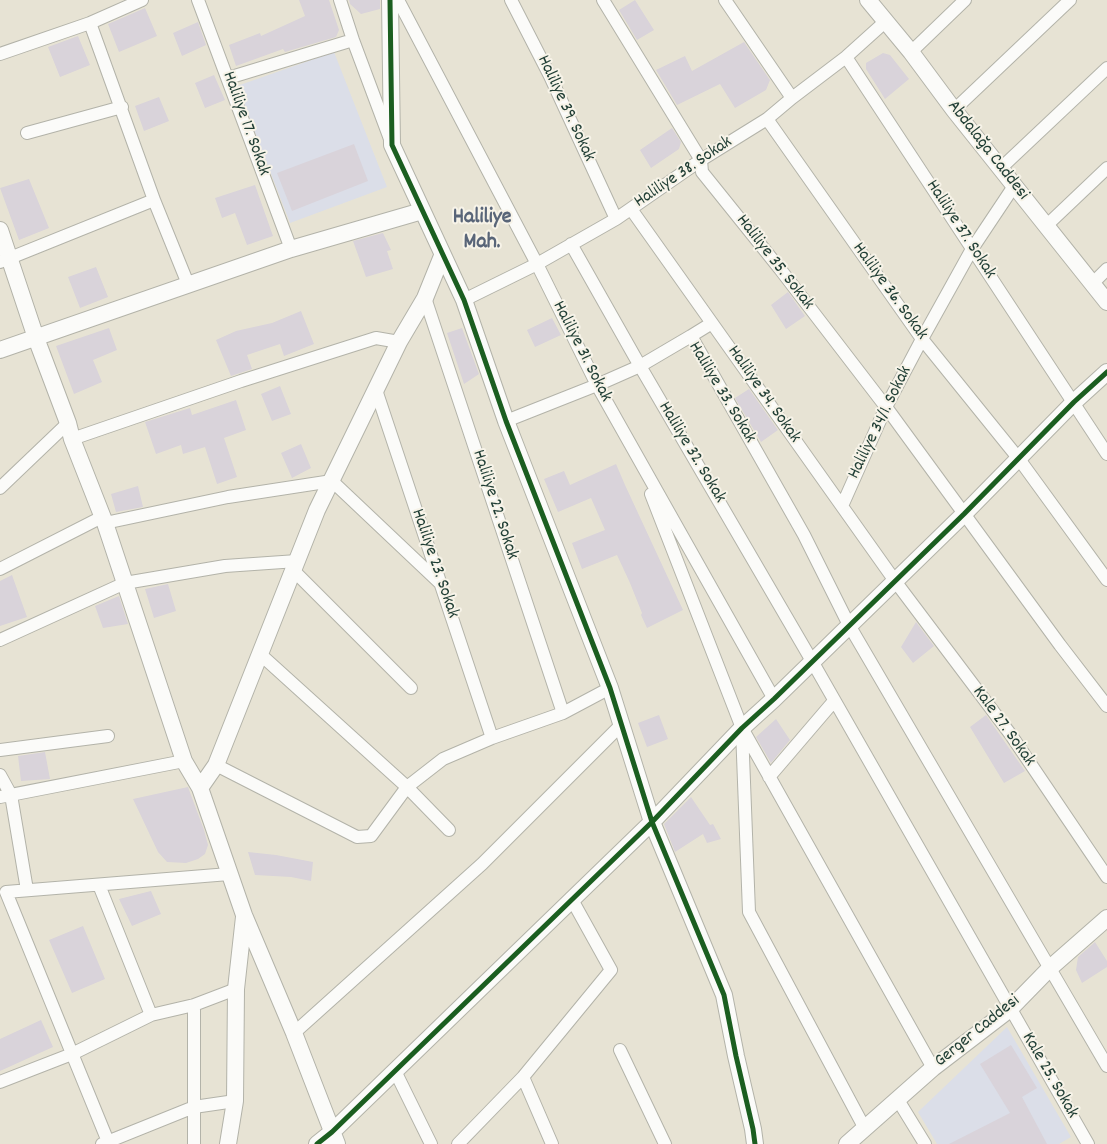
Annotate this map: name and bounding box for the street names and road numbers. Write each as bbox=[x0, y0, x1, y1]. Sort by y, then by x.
street label: Haliliye 39. Sokak bbox=[531, 52, 599, 166]
street label: Haliliye 17. Sokak bbox=[216, 69, 274, 179]
street label: Abdalağa Caddesi bbox=[941, 97, 1033, 205]
street label: Haliliye 38. Sokak bbox=[631, 132, 737, 214]
street label: Haliliye 37. Sokak bbox=[920, 177, 1000, 283]
street label: Haliliye 35. Sokak bbox=[730, 211, 818, 315]
street label: Haliliye 36. Sokak bbox=[846, 239, 932, 345]
street label: Haliliye 31. Sokak bbox=[546, 298, 616, 406]
street label: Haliliye 33. Sokak bbox=[682, 338, 760, 448]
street label: Haliliye 34. Sokak bbox=[721, 342, 805, 448]
street label: Haliliye 34/1. Sokak bbox=[844, 363, 918, 483]
street label: Haliliye 32. Sokak bbox=[652, 398, 730, 508]
street label: Haliliye 22. Sokak bbox=[466, 447, 522, 563]
street label: Haliliye 23. Sokak bbox=[405, 506, 463, 622]
street label: Kale 27. Sokak bbox=[967, 683, 1039, 771]
street label: Gerger Caddesi bbox=[931, 991, 1025, 1073]
street label: Kale 25. Sokak bbox=[1016, 1029, 1082, 1123]

